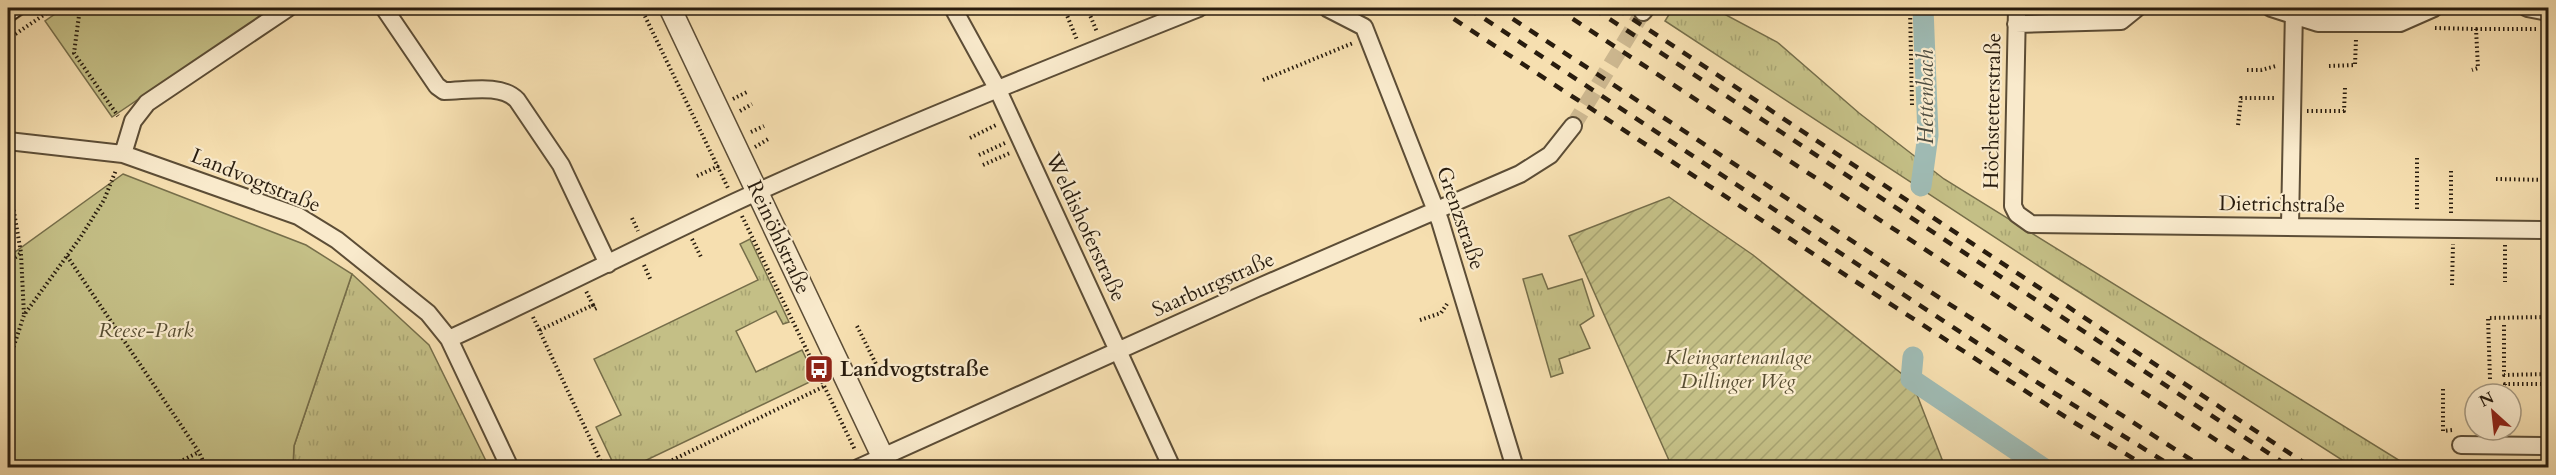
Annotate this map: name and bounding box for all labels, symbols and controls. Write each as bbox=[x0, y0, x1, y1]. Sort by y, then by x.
street label: Höchstetterstraße bbox=[1977, 33, 2008, 189]
water label: Hettenbach bbox=[1911, 49, 1941, 144]
street label: Landvogtstraße bbox=[187, 141, 325, 220]
street label: Weldishoferstraße bbox=[1038, 147, 1133, 306]
street label: Grenzstraße bbox=[1429, 163, 1492, 274]
street label: Reinöhlstraße bbox=[740, 176, 818, 299]
street label: Dietrichstraße bbox=[2219, 189, 2345, 220]
street label: Saarburgstraße bbox=[1147, 245, 1279, 324]
park label: Reese-Park bbox=[98, 316, 194, 345]
park label: Kleingartenanlage Dillinger Weg bbox=[1665, 343, 1812, 396]
bus stop icon: Landvogtstraße bbox=[803, 353, 835, 385]
place label: Landvogtstraße bbox=[840, 355, 989, 384]
north arrow bbox=[2463, 382, 2523, 442]
text: N bbox=[2475, 387, 2498, 412]

